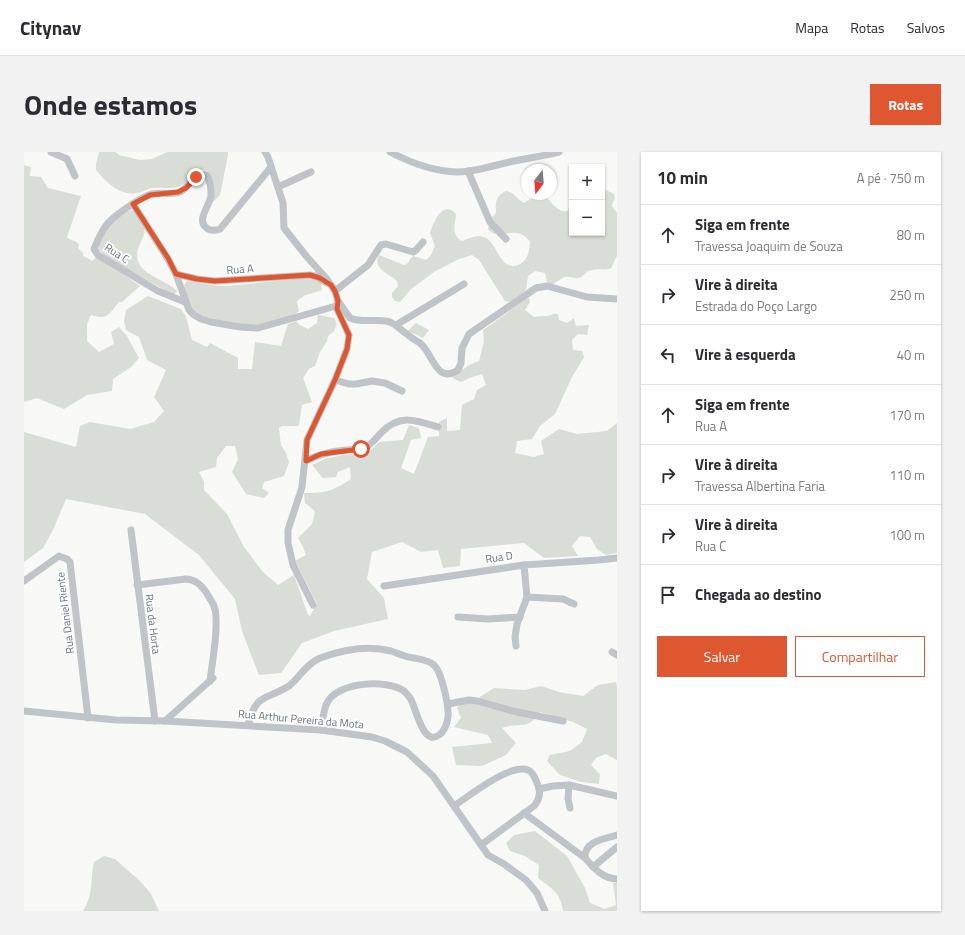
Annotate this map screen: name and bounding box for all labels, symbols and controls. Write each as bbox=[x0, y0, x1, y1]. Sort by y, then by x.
text: Citynav bbox=[20, 13, 81, 42]
text: Mapa bbox=[795, 17, 828, 38]
text: Rotas bbox=[850, 17, 885, 38]
text: Salvos bbox=[907, 17, 945, 38]
text: Onde estamos bbox=[24, 83, 197, 126]
button: Rotas bbox=[870, 84, 941, 125]
north arrow bbox=[521, 164, 557, 200]
map controls bbox=[569, 164, 605, 236]
button: + bbox=[569, 164, 605, 200]
text: 10 min bbox=[657, 165, 708, 191]
route end bbox=[187, 168, 205, 186]
text: A pé · 750 m bbox=[857, 168, 925, 188]
button: − bbox=[569, 200, 605, 236]
text: Siga em frente bbox=[695, 213, 790, 236]
icon: ahead bbox=[657, 224, 679, 246]
text: 80 m bbox=[897, 225, 925, 245]
text: Travessa Joaquim de Souza bbox=[695, 236, 843, 256]
street label: Rua C bbox=[102, 239, 132, 267]
street label: Rua A bbox=[226, 260, 254, 278]
text: Vire à direita bbox=[695, 273, 778, 296]
icon: right bbox=[657, 284, 679, 306]
text: 250 m bbox=[889, 285, 925, 305]
text: Estrada do Poço Largo bbox=[695, 296, 817, 316]
text: Vire à esquerda bbox=[695, 343, 796, 366]
icon: left bbox=[657, 344, 679, 366]
text: 40 m bbox=[897, 345, 925, 365]
text: Siga em frente bbox=[695, 393, 790, 416]
icon: ahead bbox=[657, 404, 679, 426]
text: 170 m bbox=[889, 405, 925, 425]
text: Rua A bbox=[695, 416, 727, 436]
route start bbox=[352, 440, 370, 458]
text: Vire à direita bbox=[695, 453, 778, 476]
icon: right bbox=[657, 464, 679, 486]
text: 110 m bbox=[889, 465, 925, 485]
text: Travessa Albertina Faria bbox=[695, 476, 825, 496]
text: Vire à direita bbox=[695, 513, 778, 536]
icon: right bbox=[657, 524, 679, 546]
text: 100 m bbox=[889, 525, 925, 545]
text: Rua C bbox=[695, 536, 726, 556]
street label: Rua D bbox=[484, 547, 514, 567]
street label: Rua Daniel Riente bbox=[52, 571, 78, 655]
text: Chegada ao destino bbox=[695, 583, 821, 606]
icon: arrive bbox=[657, 584, 679, 606]
street label: Rua da Horta bbox=[141, 593, 165, 656]
button: Salvar bbox=[657, 636, 787, 677]
button: Compartilhar bbox=[795, 636, 925, 677]
street label: Rua Arthur Pereira da Mota bbox=[237, 706, 365, 733]

